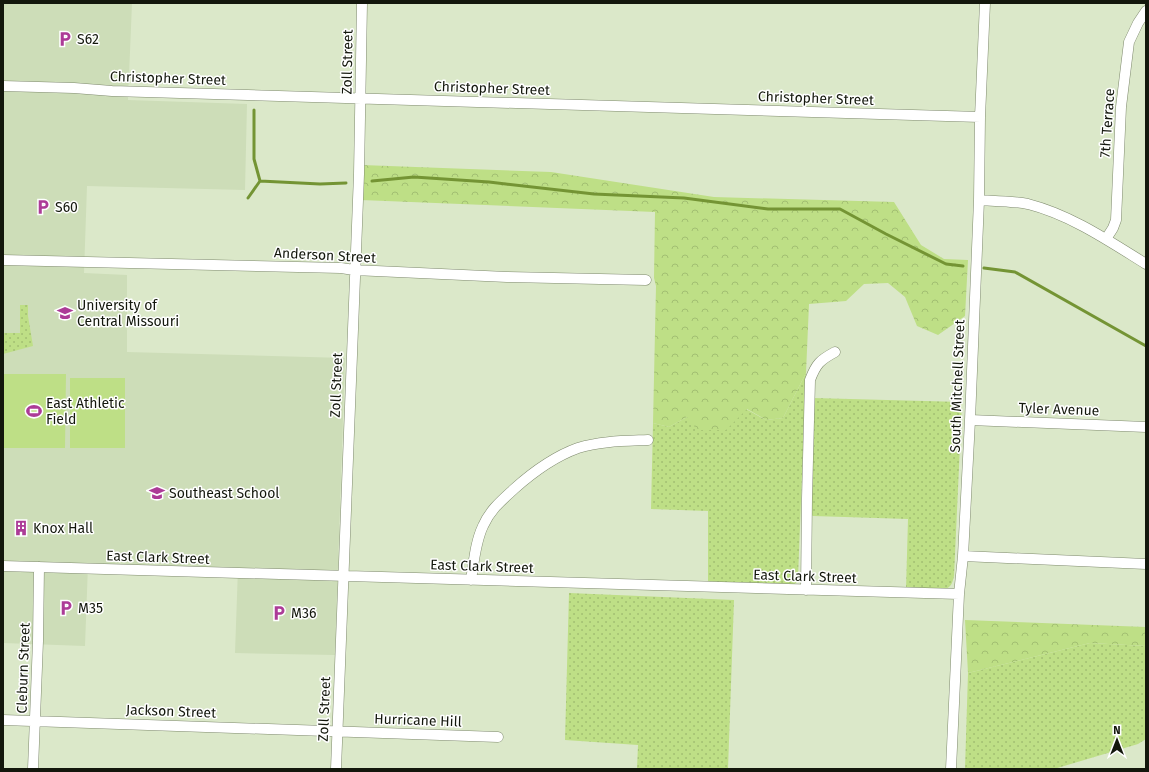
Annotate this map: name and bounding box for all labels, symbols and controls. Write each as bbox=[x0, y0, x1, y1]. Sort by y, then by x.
street label: Zoll Street bbox=[338, 28, 357, 95]
parking icon: S62 bbox=[56, 30, 74, 48]
place label: S62 bbox=[77, 31, 99, 48]
street label: Christopher Street bbox=[110, 68, 227, 89]
street label: Christopher Street bbox=[434, 78, 551, 99]
street label: Christopher Street bbox=[758, 88, 875, 109]
street label: 7th Terrace bbox=[1097, 88, 1118, 158]
parking icon: S60 bbox=[34, 198, 52, 216]
place label: S60 bbox=[55, 199, 78, 216]
street label: Anderson Street bbox=[274, 244, 377, 267]
place label: University of Central Missouri bbox=[77, 297, 179, 330]
school or university icon: University of Central Missouri bbox=[56, 304, 74, 322]
street label: South Mitchell Street bbox=[947, 318, 968, 453]
street label: Zoll Street bbox=[327, 351, 346, 418]
place label: East Athletic Field bbox=[46, 395, 125, 428]
street label: Tyler Avenue bbox=[1018, 400, 1100, 419]
sports icon: East Athletic Field bbox=[25, 402, 43, 420]
school or university icon: Southeast School bbox=[148, 484, 166, 502]
place label: Southeast School bbox=[169, 485, 279, 502]
building icon: Knox Hall bbox=[12, 519, 30, 537]
place label: Knox Hall bbox=[33, 520, 93, 537]
street label: East Clark Street bbox=[106, 547, 211, 568]
street label: East Clark Street bbox=[430, 556, 535, 577]
street label: East Clark Street bbox=[753, 566, 858, 587]
parking icon: M35 bbox=[57, 599, 75, 617]
place label: M35 bbox=[78, 600, 103, 617]
parking icon: M36 bbox=[270, 604, 288, 622]
place label: M36 bbox=[291, 605, 316, 622]
street label: Cleburn Street bbox=[13, 621, 34, 714]
street label: Zoll Street bbox=[315, 675, 334, 742]
street label: Jackson Street bbox=[126, 701, 217, 722]
street label: Hurricane Hill bbox=[374, 710, 462, 731]
north arrow bbox=[1097, 720, 1137, 760]
text: N bbox=[1113, 724, 1121, 737]

